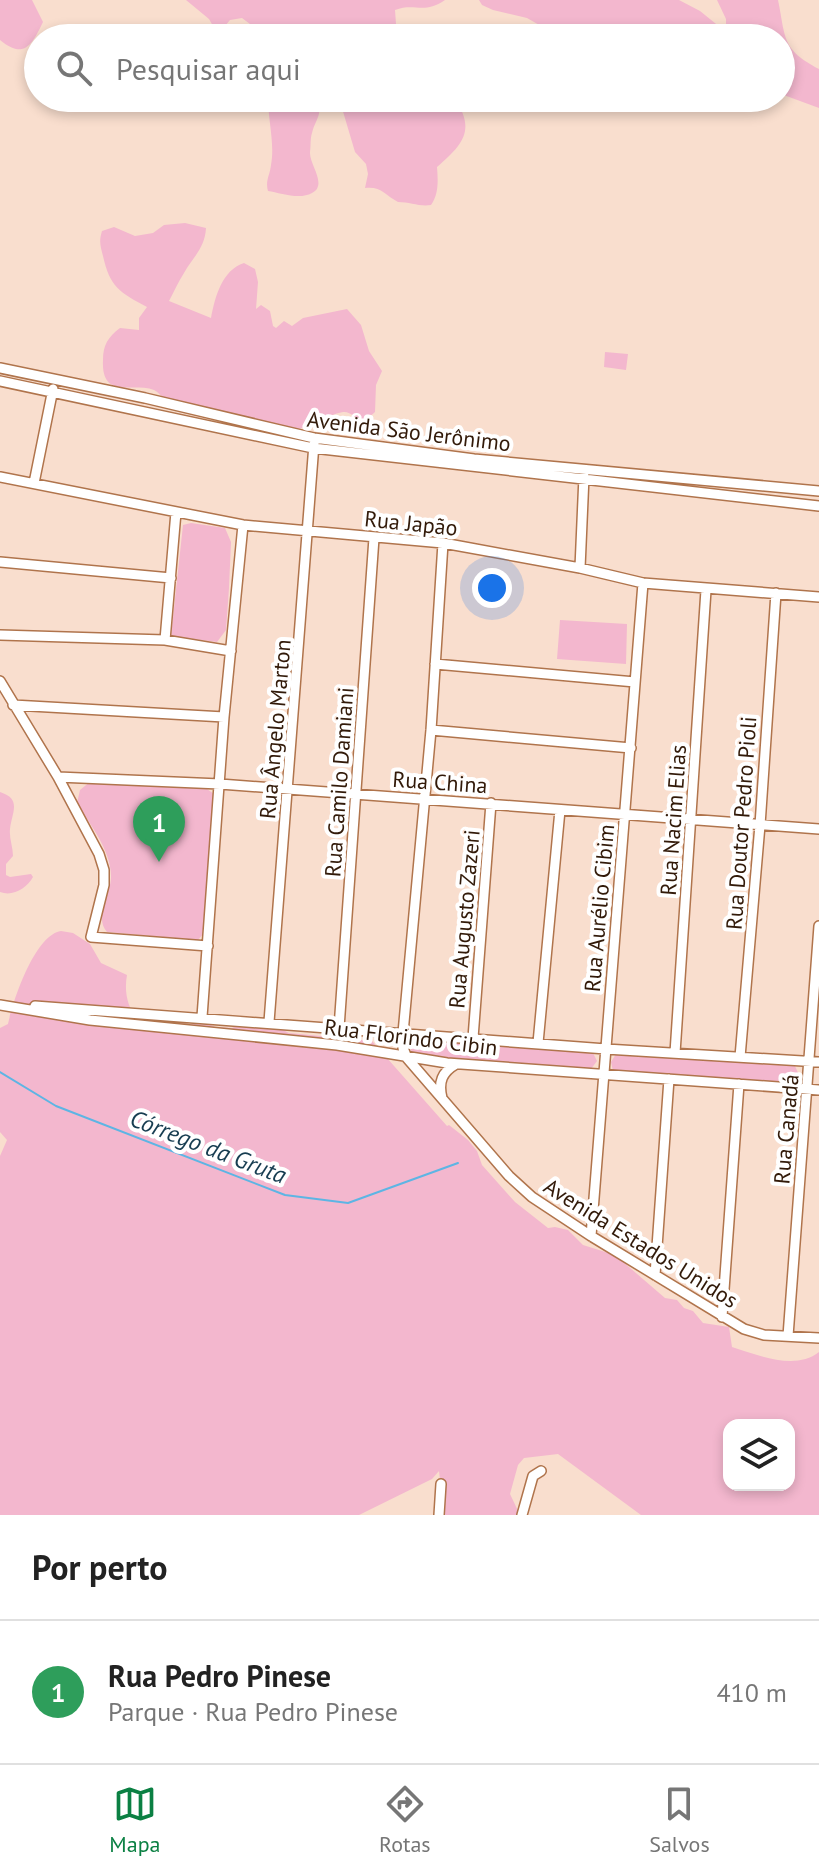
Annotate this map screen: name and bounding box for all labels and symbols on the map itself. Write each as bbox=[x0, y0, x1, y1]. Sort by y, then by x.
street label: Avenida São Jerônimo bbox=[306, 405, 512, 457]
street label: Rua Japão bbox=[363, 504, 459, 542]
your location bbox=[472, 568, 512, 608]
street label: Rua Ângelo Marton bbox=[253, 638, 297, 820]
street label: Rua Camilo Damiani bbox=[318, 686, 360, 878]
street label: Rua Doutor Pedro Pioli bbox=[720, 715, 762, 931]
street label: Rua Nacim Elias bbox=[654, 744, 692, 896]
street label: Rua China bbox=[392, 765, 488, 799]
pin: 1 bbox=[133, 796, 185, 862]
street label: Rua Aurélio Cibim bbox=[578, 823, 620, 993]
street label: Rua Augusto Zazeri bbox=[442, 828, 486, 1010]
street label: Rua Florindo Cibin bbox=[323, 1012, 499, 1062]
street label: Rua Canadá bbox=[767, 1073, 805, 1185]
water label: Córrego da Gruta bbox=[126, 1103, 291, 1191]
street label: Avenida Estados Unidos bbox=[539, 1172, 743, 1314]

